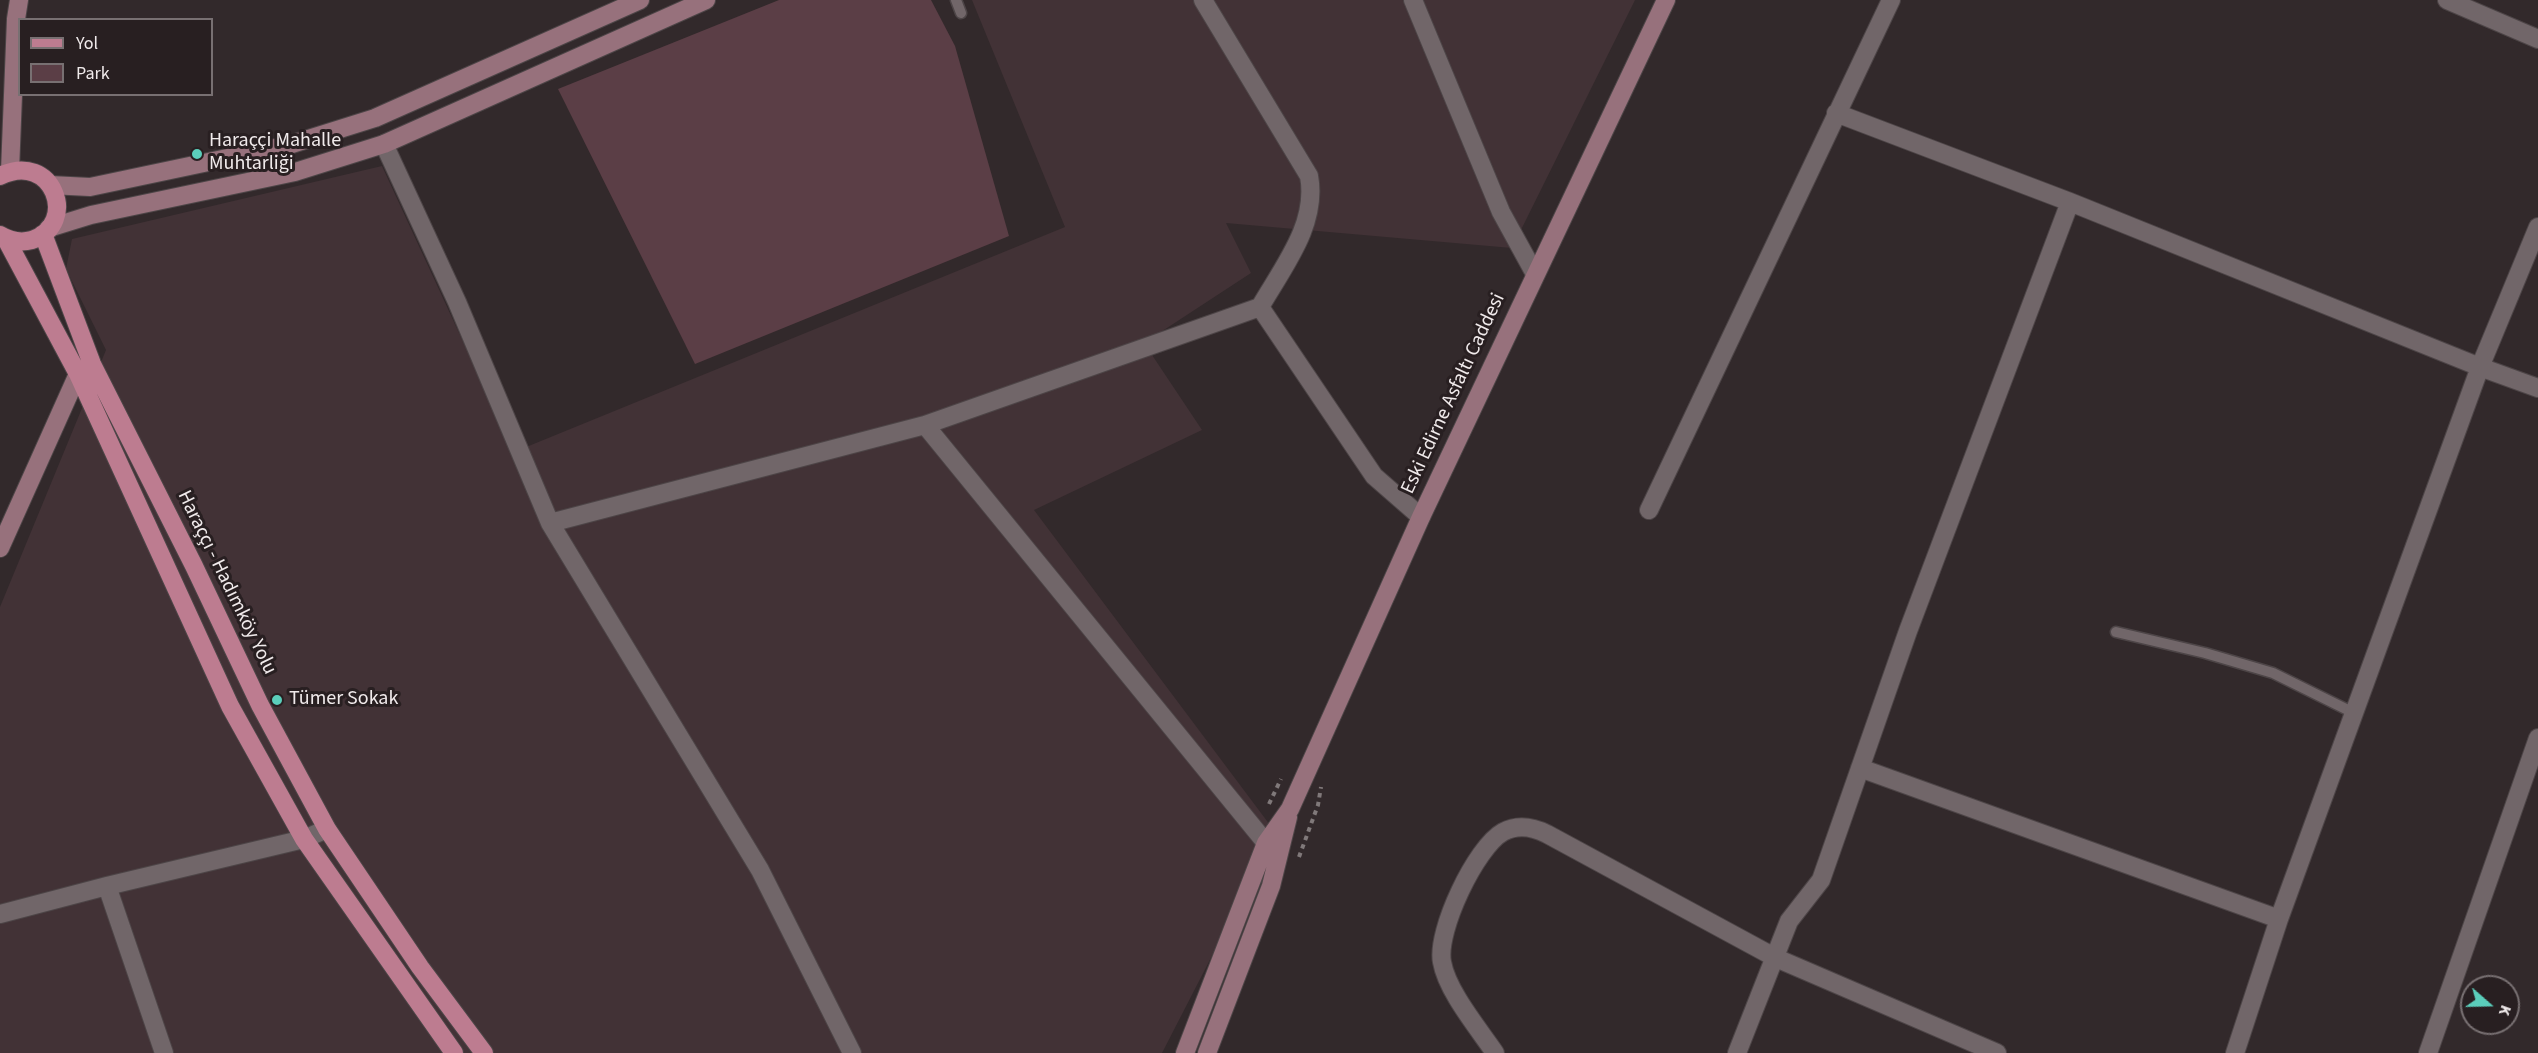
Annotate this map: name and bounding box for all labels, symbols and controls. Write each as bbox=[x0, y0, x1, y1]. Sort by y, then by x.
legend bbox=[18, 18, 213, 96]
text: Yol bbox=[76, 31, 98, 56]
text: Park bbox=[76, 61, 110, 86]
place label: Haraççi Mahalle Muhtarliği bbox=[209, 130, 341, 177]
marker: Haraççi Mahalle Muhtarliği bbox=[190, 147, 204, 161]
street label: Eski Edirne Asfaltı Caddesi bbox=[1397, 290, 1511, 498]
street label: Haraççı - Hadımköy Yolu bbox=[171, 487, 281, 679]
place label: Tümer Sokak bbox=[289, 688, 398, 712]
marker: Tümer Sokak bbox=[270, 693, 284, 707]
north arrow bbox=[2460, 975, 2520, 1035]
text: K bbox=[2493, 1002, 2517, 1019]

